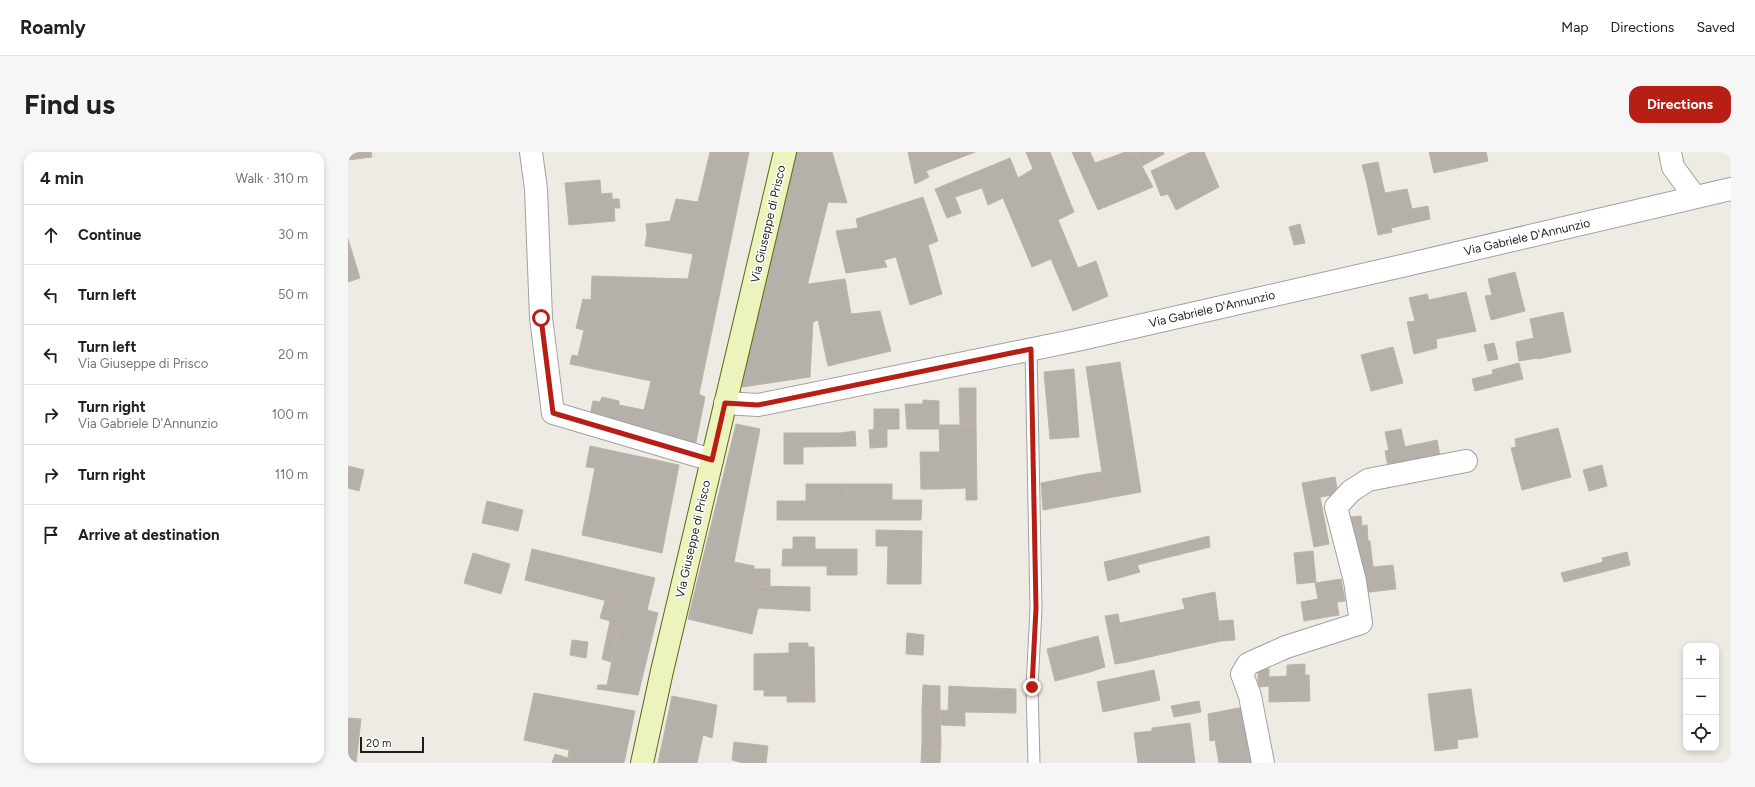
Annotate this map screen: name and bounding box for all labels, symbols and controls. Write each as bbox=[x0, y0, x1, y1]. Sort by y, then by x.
text: Roamly bbox=[20, 16, 86, 39]
text: Map bbox=[1561, 19, 1589, 36]
text: Directions bbox=[1611, 19, 1674, 36]
text: Saved bbox=[1696, 19, 1735, 36]
button: Directions bbox=[1629, 86, 1731, 123]
text: Find us bbox=[24, 87, 115, 121]
street label: Via Giuseppe di Prisco bbox=[748, 164, 788, 284]
text: 4 min bbox=[40, 168, 84, 188]
text: Walk · 310 m bbox=[235, 171, 308, 186]
street label: Via Gabriele D'Annunzio bbox=[1462, 216, 1592, 258]
icon: ahead bbox=[40, 224, 62, 246]
text: Continue bbox=[78, 226, 141, 244]
text: 30 m bbox=[278, 227, 308, 242]
icon: left bbox=[40, 284, 62, 306]
text: Turn left bbox=[78, 286, 136, 304]
text: 50 m bbox=[278, 287, 308, 302]
street label: Via Gabriele D'Annunzio bbox=[1147, 288, 1277, 330]
route start bbox=[532, 309, 550, 327]
text: Turn left bbox=[78, 338, 136, 356]
icon: left bbox=[40, 344, 62, 366]
text: 20 m bbox=[278, 347, 308, 362]
text: Via Giuseppe di Prisco bbox=[78, 356, 208, 371]
text: Turn right bbox=[78, 398, 146, 416]
icon: right bbox=[40, 404, 62, 426]
text: 100 m bbox=[272, 407, 308, 422]
text: Via Gabriele D'Annunzio bbox=[78, 416, 218, 431]
icon: right bbox=[40, 464, 62, 486]
text: Turn right bbox=[78, 466, 146, 484]
text: 110 m bbox=[275, 467, 308, 482]
street label: Via Giuseppe di Prisco bbox=[673, 479, 713, 599]
icon: arrive bbox=[40, 524, 62, 546]
text: Arrive at destination bbox=[78, 526, 219, 544]
map controls bbox=[1683, 643, 1719, 751]
button: + bbox=[1683, 643, 1719, 679]
route end bbox=[1023, 678, 1041, 696]
button: − bbox=[1683, 679, 1719, 715]
button: locate bbox=[1683, 715, 1719, 751]
scale bar bbox=[360, 735, 424, 754]
text: 20 m bbox=[366, 737, 391, 750]

